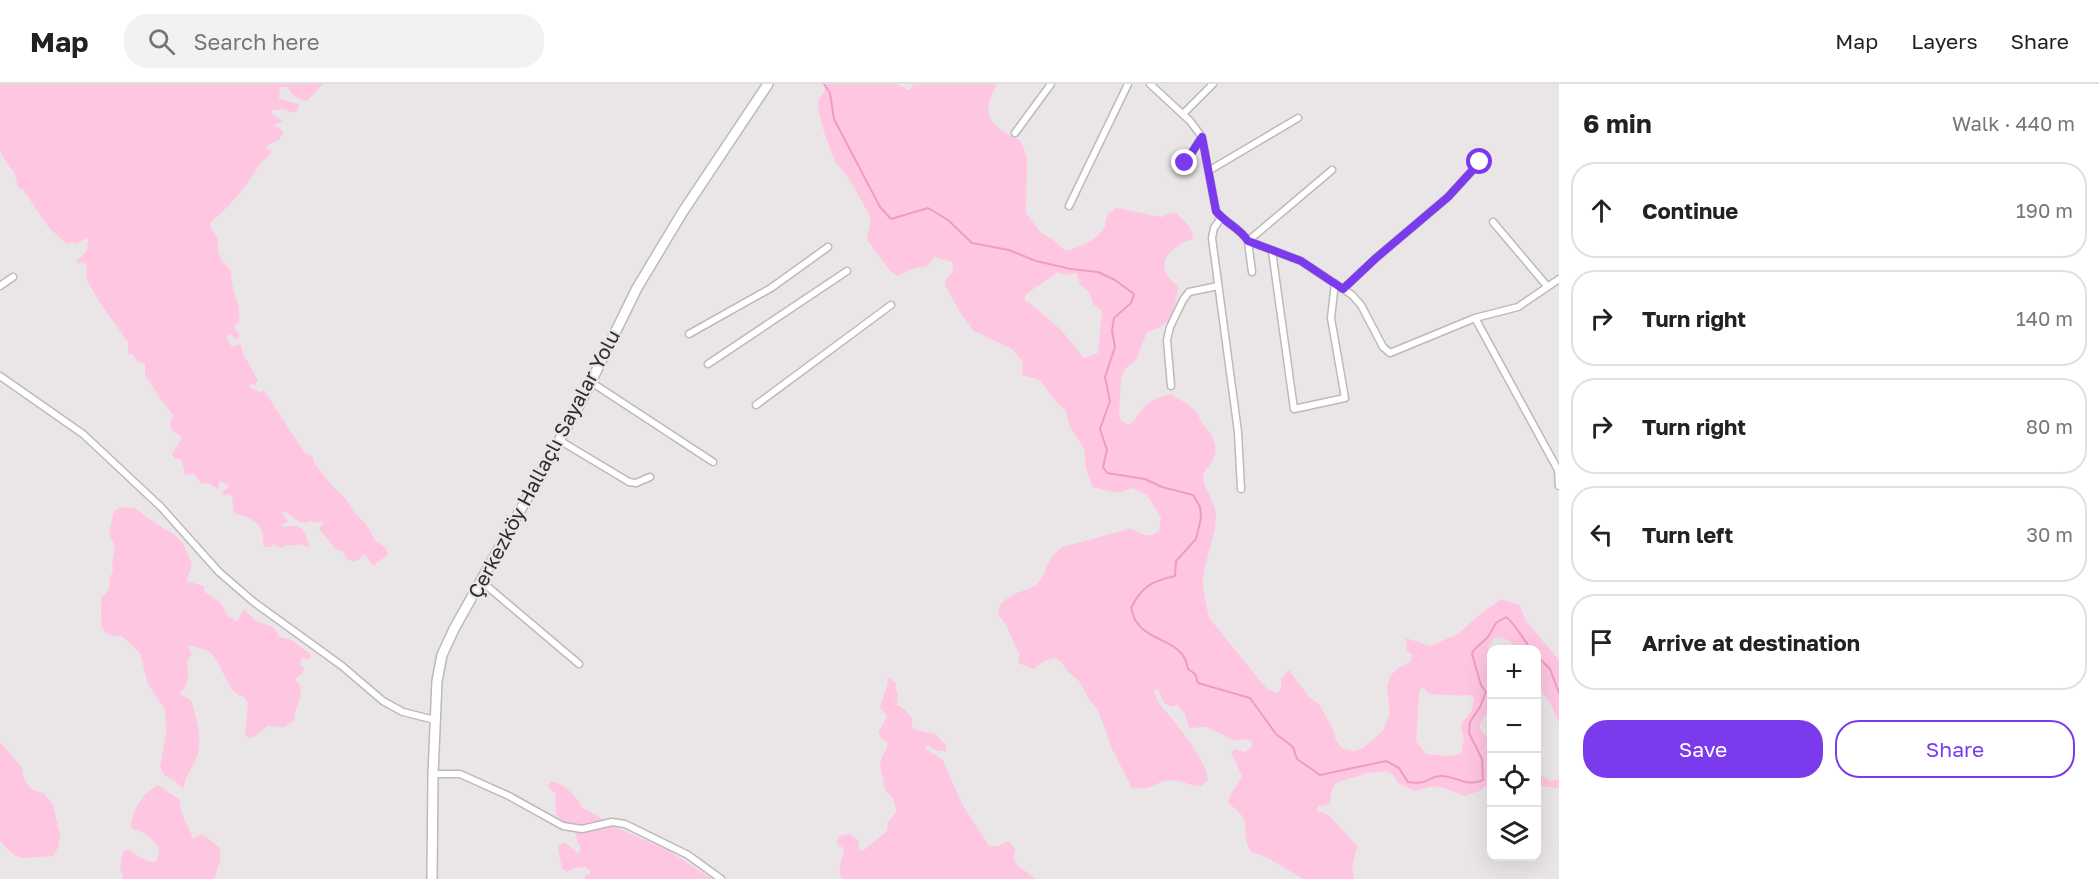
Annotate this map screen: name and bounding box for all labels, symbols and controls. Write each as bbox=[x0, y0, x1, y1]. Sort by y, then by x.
search box bbox=[124, 14, 544, 68]
text: Map bbox=[30, 25, 88, 58]
icon: search bbox=[145, 25, 178, 58]
text: Search here bbox=[193, 28, 319, 55]
text: Map bbox=[1835, 28, 1878, 54]
text: Layers bbox=[1911, 28, 1978, 54]
text: Share bbox=[2011, 28, 2069, 54]
text: 6 min bbox=[1583, 108, 1652, 139]
text: Walk · 440 m bbox=[1952, 111, 2075, 135]
route start bbox=[1466, 148, 1492, 174]
route end bbox=[1171, 149, 1197, 175]
icon: ahead bbox=[1585, 194, 1618, 227]
text: Continue bbox=[1642, 197, 1738, 224]
text: 190 m bbox=[2016, 198, 2073, 222]
icon: right bbox=[1585, 302, 1618, 335]
text: Turn right bbox=[1642, 305, 1746, 332]
text: 140 m bbox=[2016, 306, 2073, 330]
street label: Çerkezköy Hallaçlı Sayalar Yolu bbox=[462, 325, 624, 602]
icon: right bbox=[1585, 410, 1618, 443]
text: Turn right bbox=[1642, 413, 1746, 440]
text: 80 m bbox=[2026, 414, 2073, 438]
icon: left bbox=[1585, 518, 1618, 551]
text: Turn left bbox=[1642, 521, 1733, 548]
text: 30 m bbox=[2026, 522, 2073, 546]
icon: arrive bbox=[1585, 626, 1618, 659]
text: Arrive at destination bbox=[1642, 629, 1860, 656]
map controls bbox=[1487, 645, 1541, 861]
button: + bbox=[1487, 645, 1541, 699]
button: − bbox=[1487, 699, 1541, 753]
button: Save bbox=[1583, 720, 1823, 778]
button: Share bbox=[1835, 720, 2075, 778]
button: locate bbox=[1487, 753, 1541, 807]
button: layers bbox=[1487, 807, 1541, 861]

